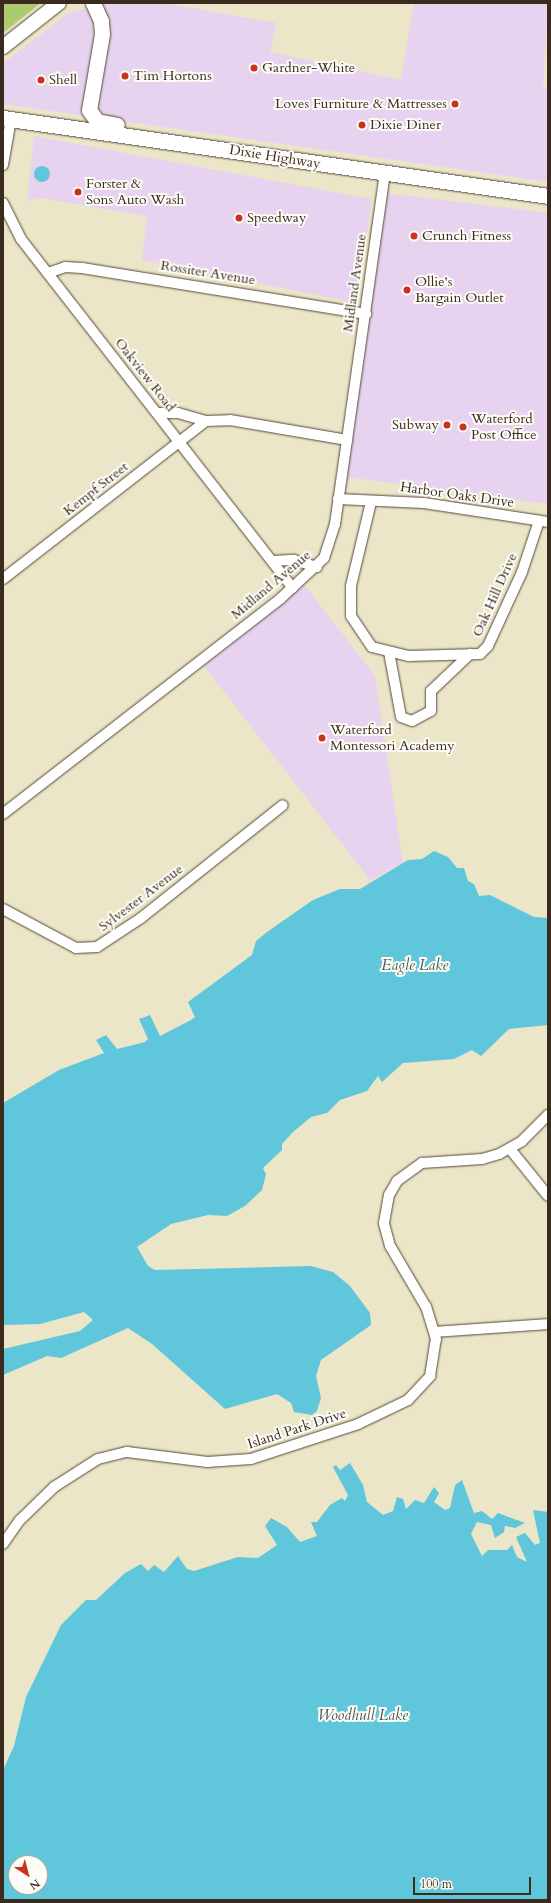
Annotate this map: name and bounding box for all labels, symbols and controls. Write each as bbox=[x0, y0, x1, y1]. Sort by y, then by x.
place label: Gardner-White bbox=[262, 60, 355, 76]
marker: Gardner-White bbox=[249, 63, 259, 73]
place label: Tim Hortons bbox=[133, 68, 212, 84]
marker: Tim Hortons bbox=[120, 71, 130, 81]
place label: Shell bbox=[49, 72, 77, 88]
marker: Shell bbox=[36, 75, 46, 85]
place label: Loves Furniture & Mattresses bbox=[275, 96, 447, 112]
marker: Loves Furniture & Mattresses bbox=[450, 99, 460, 109]
place label: Dixie Diner bbox=[370, 117, 441, 133]
marker: Dixie Diner bbox=[357, 120, 367, 130]
street label: Dixie Highway bbox=[228, 141, 322, 173]
place label: Forster & Sons Auto Wash bbox=[86, 176, 184, 208]
marker: Forster & Sons Auto Wash bbox=[73, 187, 83, 197]
place label: Speedway bbox=[247, 210, 306, 226]
marker: Speedway bbox=[234, 213, 244, 223]
place label: Crunch Fitness bbox=[422, 228, 511, 244]
marker: Crunch Fitness bbox=[409, 231, 419, 241]
street label: Midland Avenue bbox=[340, 233, 370, 333]
street label: Rossiter Avenue bbox=[159, 257, 257, 289]
place label: Ollie's Bargain Outlet bbox=[415, 274, 504, 306]
marker: Ollie's Bargain Outlet bbox=[402, 285, 412, 295]
street label: Oakview Road bbox=[111, 335, 179, 415]
place label: Waterford Post Office bbox=[471, 411, 537, 444]
place label: Subway bbox=[392, 417, 439, 433]
marker: Subway bbox=[442, 420, 452, 430]
marker: Waterford Post Office bbox=[458, 422, 468, 432]
street label: Kempf Street bbox=[60, 458, 132, 520]
street label: Harbor Oaks Drive bbox=[399, 479, 515, 511]
street label: Midland Avenue bbox=[228, 547, 314, 623]
street label: Oak Hill Drive bbox=[469, 551, 521, 639]
place label: Waterford Montessori Academy bbox=[330, 722, 455, 754]
marker: Waterford Montessori Academy bbox=[317, 733, 327, 743]
street label: Sylvester Avenue bbox=[96, 861, 186, 935]
water label: Eagle Lake bbox=[382, 957, 448, 975]
street label: Island Park Drive bbox=[246, 1405, 348, 1453]
water label: Woodhull Lake bbox=[318, 1707, 408, 1725]
north arrow bbox=[8, 1855, 48, 1895]
scale bar bbox=[415, 1869, 533, 1895]
text: N bbox=[26, 1875, 43, 1893]
text: 100 m bbox=[420, 1876, 452, 1892]

